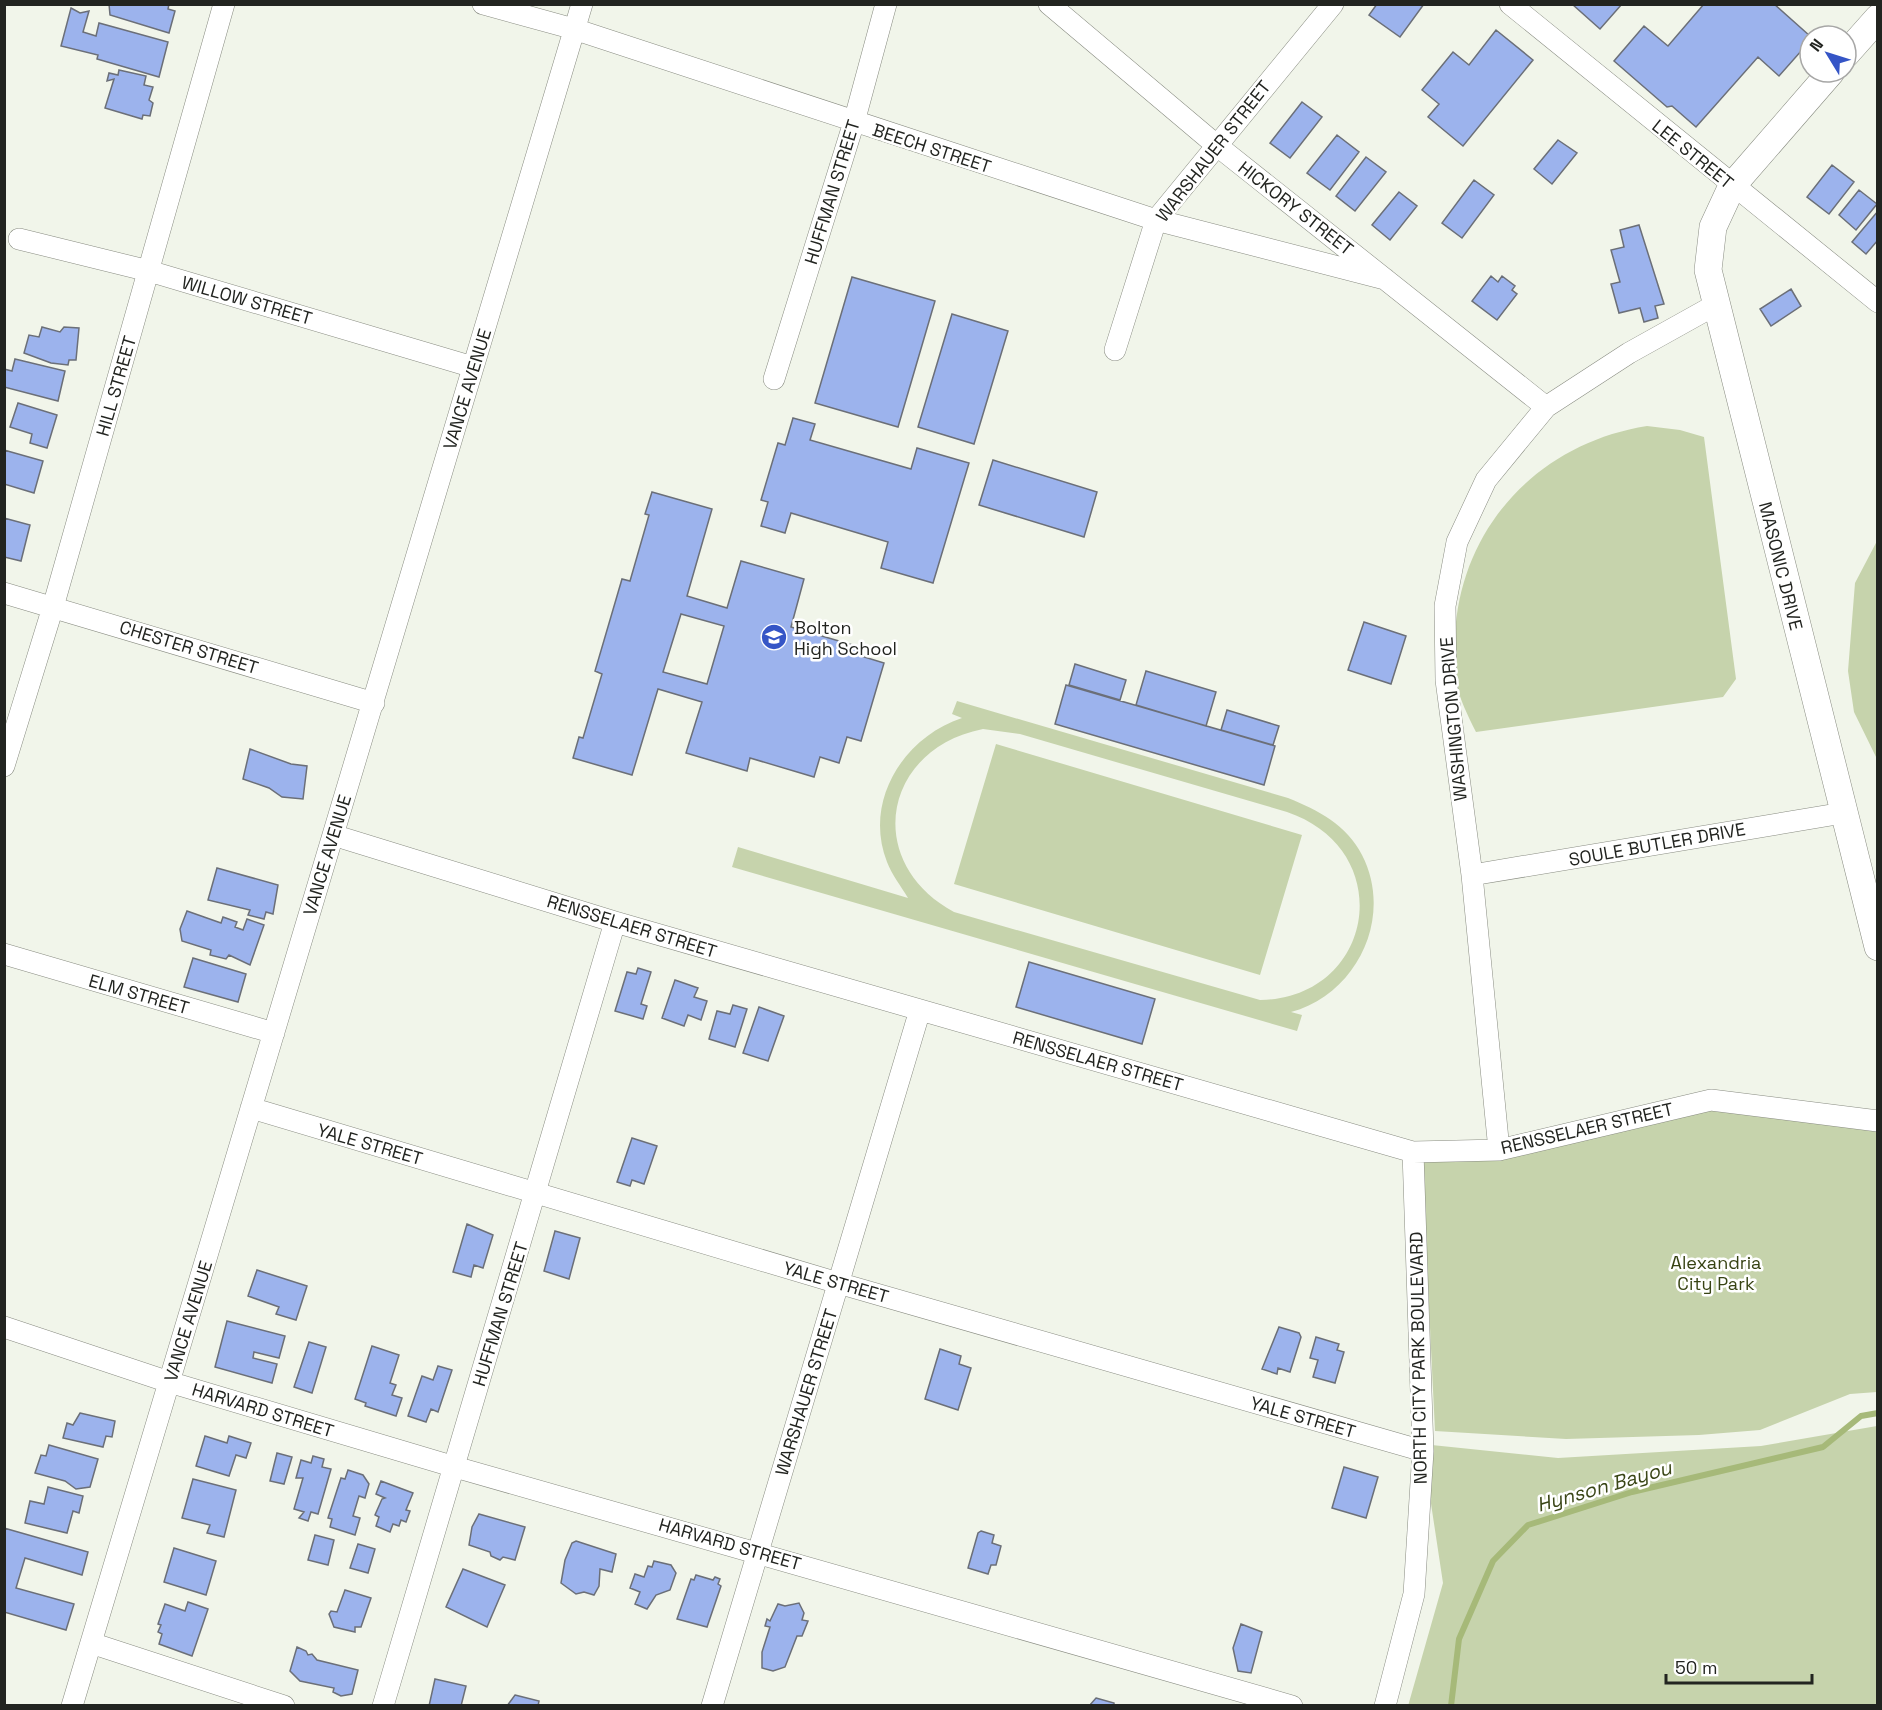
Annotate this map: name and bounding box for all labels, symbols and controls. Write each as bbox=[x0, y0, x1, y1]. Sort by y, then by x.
north arrow bbox=[1798, 24, 1858, 84]
text: N bbox=[1805, 34, 1828, 56]
street label: WARSHAUER STREET bbox=[1151, 75, 1276, 226]
street label: LEE STREET bbox=[1648, 114, 1739, 194]
street label: HUFFMAN STREET bbox=[799, 117, 865, 267]
street label: BEECH STREET bbox=[870, 118, 995, 178]
street label: HICKORY STREET bbox=[1234, 156, 1359, 260]
street label: WILLOW STREET bbox=[179, 270, 315, 330]
street label: VANCE AVENUE bbox=[438, 326, 496, 452]
street label: HILL STREET bbox=[91, 333, 141, 439]
street label: MASONIC DRIVE bbox=[1754, 499, 1808, 633]
street label: CHESTER STREET bbox=[117, 615, 262, 679]
place label: Bolton High School bbox=[794, 616, 897, 660]
school or university icon: Bolton High School bbox=[759, 622, 789, 652]
street label: WASHINGTON DRIVE bbox=[1434, 636, 1472, 802]
street label: VANCE AVENUE bbox=[298, 792, 356, 918]
street label: SOULE BUTLER DRIVE bbox=[1567, 817, 1747, 871]
street label: RENSSELAER STREET bbox=[544, 889, 720, 963]
street label: ELM STREET bbox=[86, 969, 192, 1019]
street label: RENSSELAER STREET bbox=[1010, 1026, 1186, 1096]
street label: RENSSELAER STREET bbox=[1499, 1097, 1676, 1159]
street label: YALE STREET bbox=[315, 1118, 426, 1170]
street label: NORTH CITY PARK BOULEVARD bbox=[1404, 1231, 1432, 1485]
street label: HUFFMAN STREET bbox=[467, 1239, 533, 1389]
park label: Alexandria City Park bbox=[1671, 1251, 1761, 1295]
street label: YALE STREET bbox=[781, 1256, 892, 1308]
street label: VANCE AVENUE bbox=[159, 1258, 217, 1384]
street label: WARSHAUER STREET bbox=[770, 1305, 842, 1478]
street label: HARVARD STREET bbox=[189, 1378, 337, 1443]
street label: YALE STREET bbox=[1248, 1391, 1359, 1443]
water label: Hynson Bayou bbox=[1533, 1454, 1676, 1518]
street label: HARVARD STREET bbox=[656, 1513, 804, 1575]
scale bar bbox=[1666, 1647, 1812, 1685]
text: 50 m bbox=[1675, 1656, 1717, 1679]

